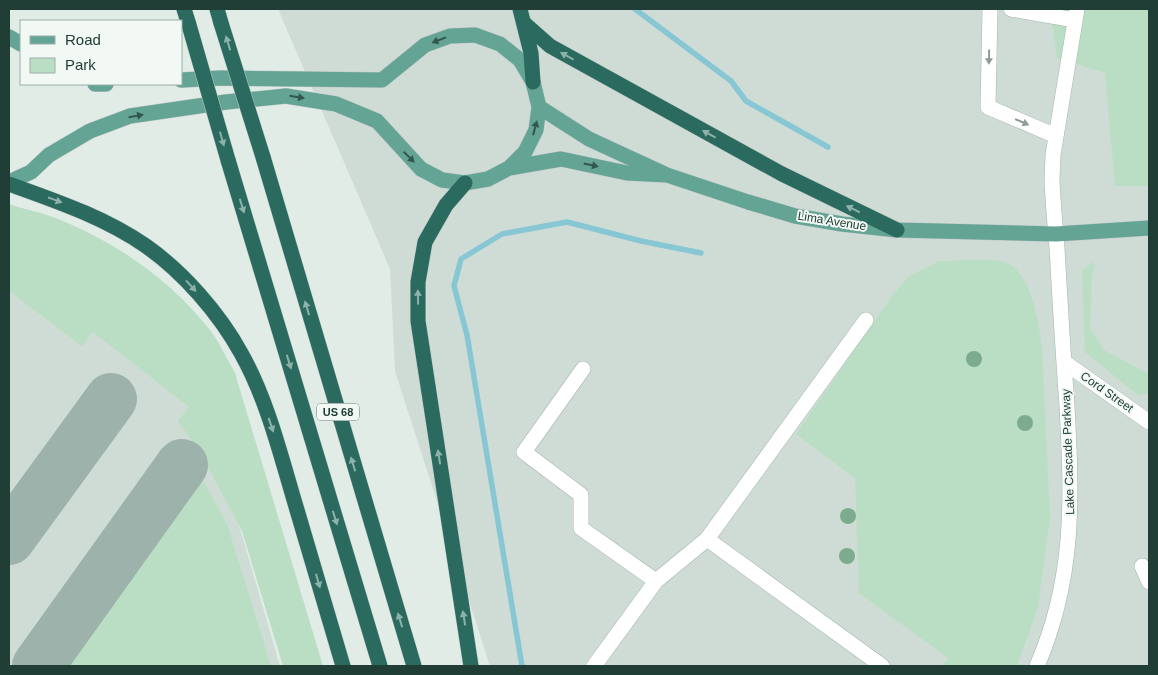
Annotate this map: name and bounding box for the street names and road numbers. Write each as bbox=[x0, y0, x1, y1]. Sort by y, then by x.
street label: Lima Avenue bbox=[797, 209, 868, 233]
street label: Cord Street bbox=[1078, 369, 1137, 416]
street label: Lake Cascade Parkway bbox=[1059, 389, 1077, 515]
road number: US 68 bbox=[317, 404, 359, 421]

